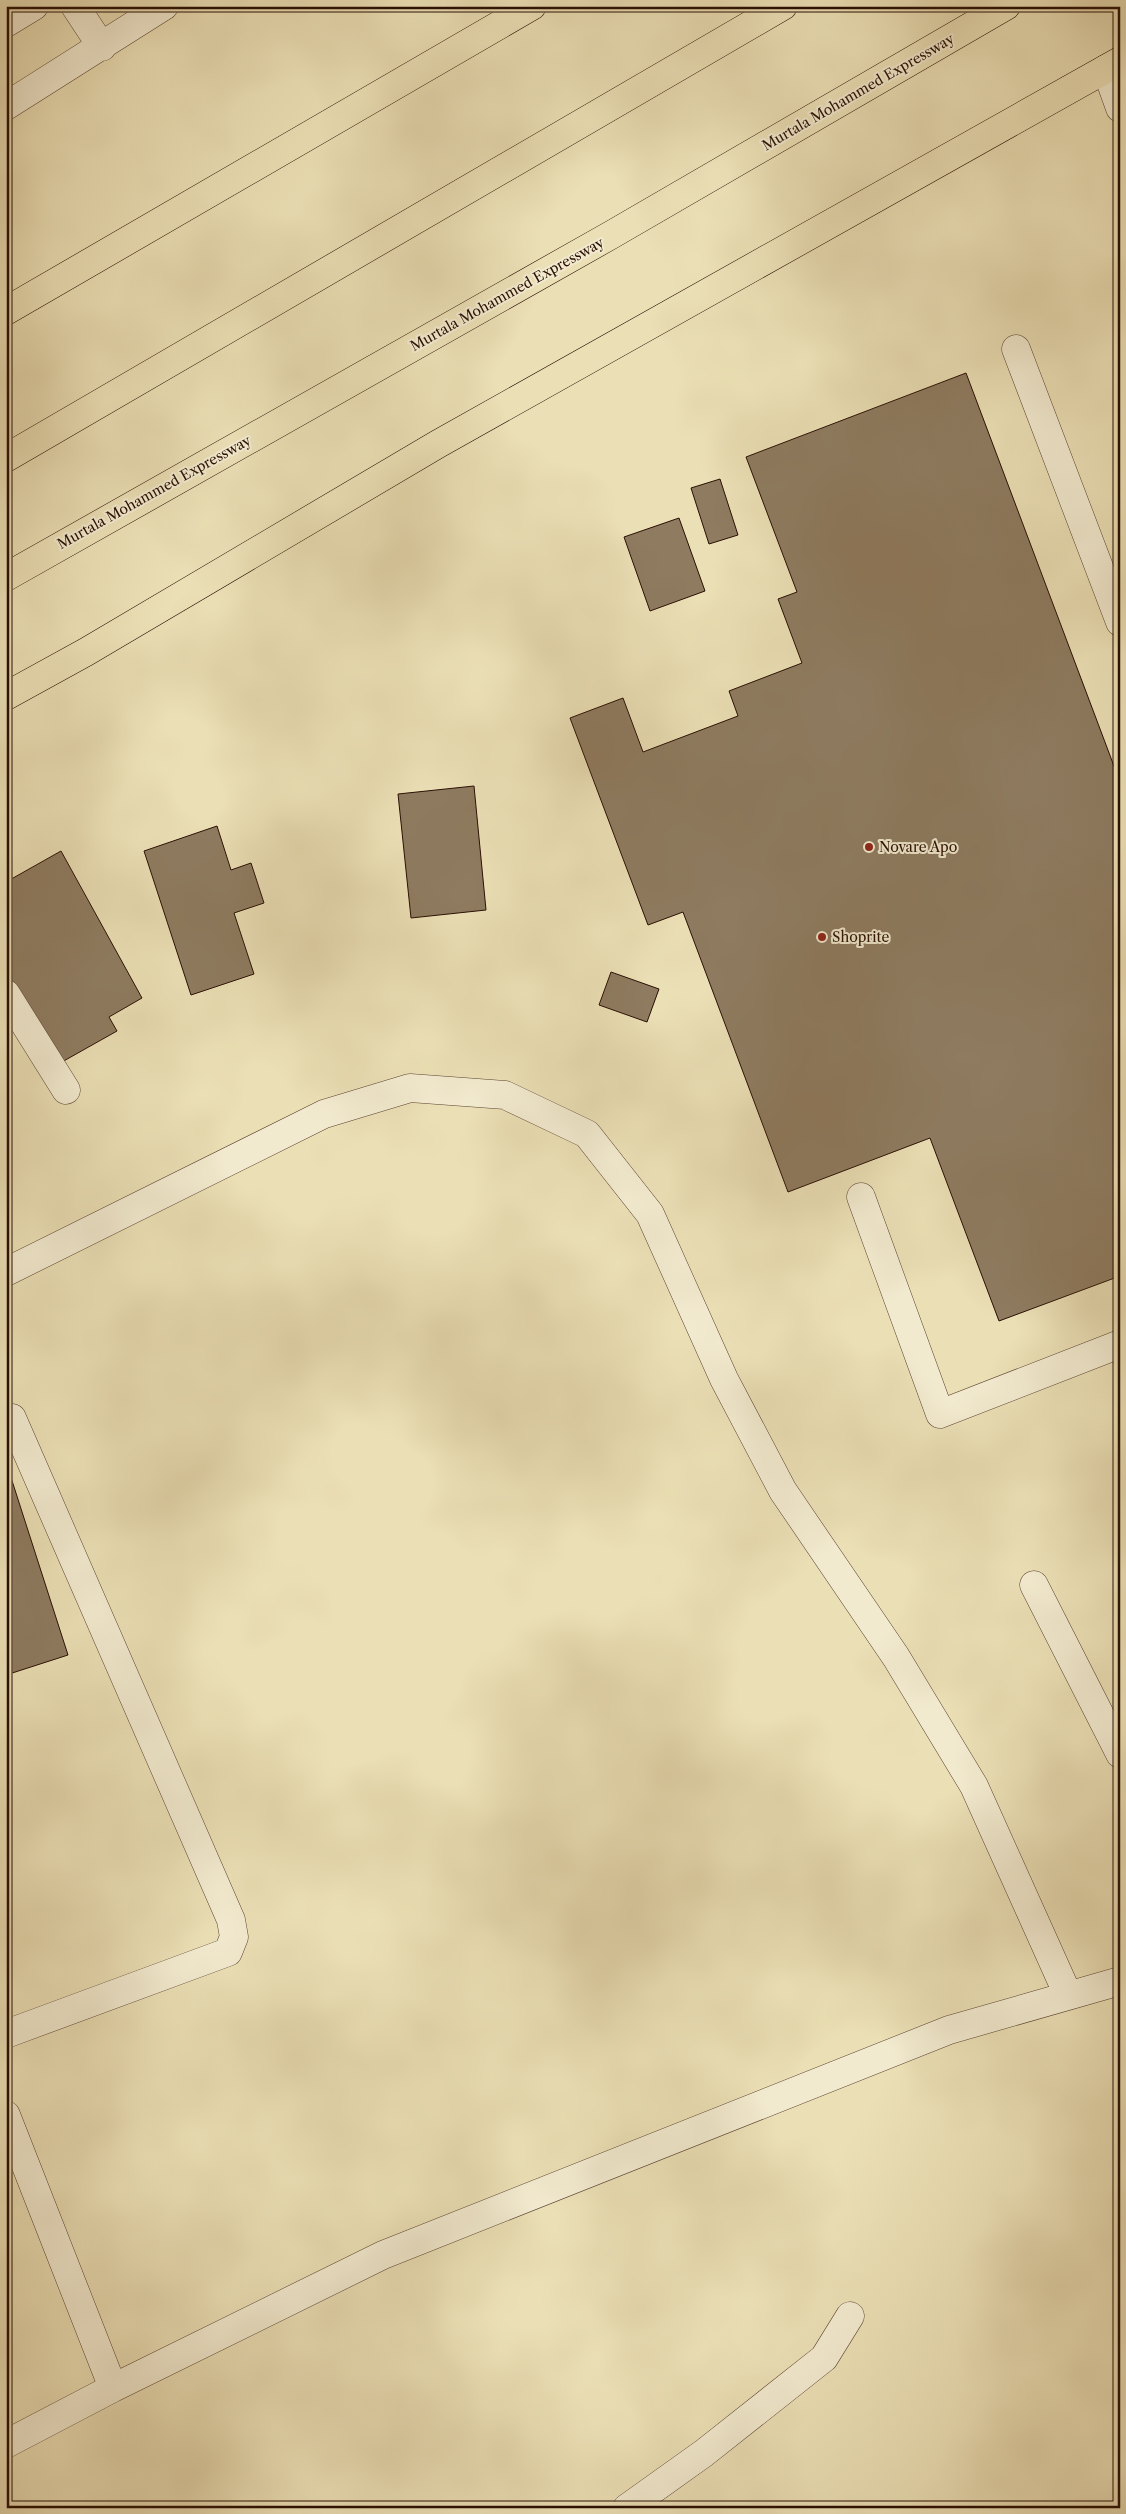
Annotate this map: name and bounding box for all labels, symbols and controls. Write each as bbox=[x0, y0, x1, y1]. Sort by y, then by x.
street label: Murtala Mohammed Expressway bbox=[759, 29, 957, 154]
street label: Murtala Mohammed Expressway bbox=[407, 233, 607, 355]
street label: Murtala Mohammed Expressway bbox=[54, 431, 254, 553]
place label: Novare Apo bbox=[879, 838, 957, 856]
marker: Novare Apo bbox=[863, 841, 875, 853]
place label: Shoprite bbox=[832, 928, 889, 946]
marker: Shoprite bbox=[816, 931, 828, 943]

